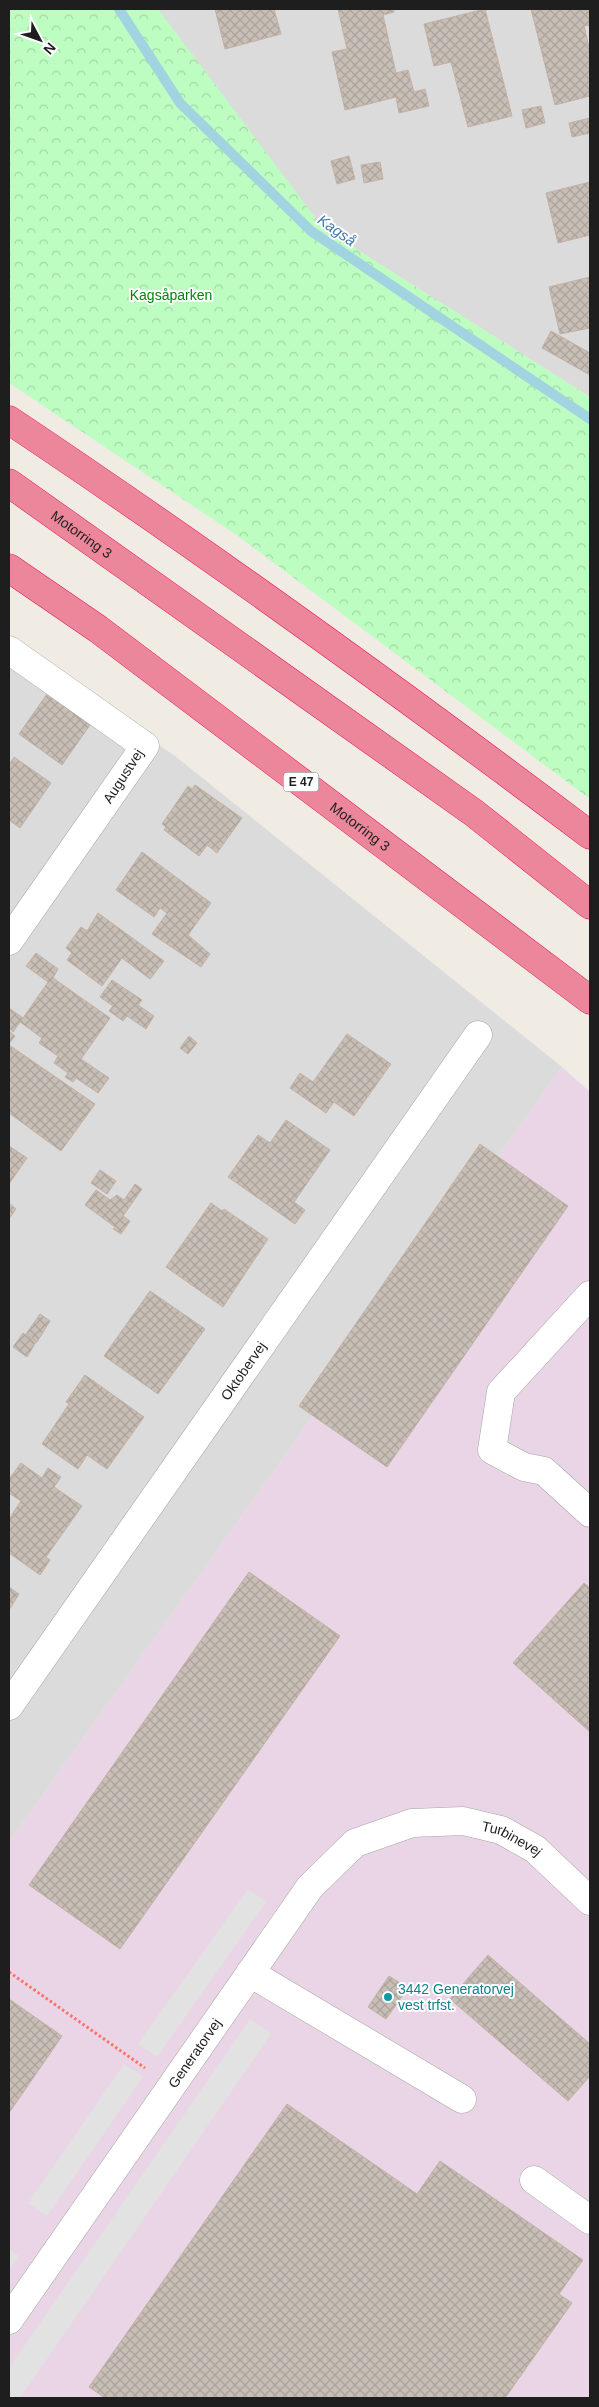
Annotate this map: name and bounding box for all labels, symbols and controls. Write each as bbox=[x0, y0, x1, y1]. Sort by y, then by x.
north arrow bbox=[15, 15, 65, 65]
text: N bbox=[40, 39, 59, 58]
water label: Kagså bbox=[315, 211, 359, 249]
park label: Kagsåparken bbox=[130, 287, 212, 303]
street label: Motorring 3 bbox=[48, 507, 115, 562]
street label: Augustvej bbox=[100, 746, 146, 806]
road number: E 47 bbox=[284, 772, 318, 792]
street label: Motorring 3 bbox=[327, 799, 393, 854]
street label: Oktobervej bbox=[217, 1338, 269, 1403]
street label: Turbinevej bbox=[480, 1818, 545, 1859]
place label: 3442 Generatorvej vest trfst. bbox=[398, 1981, 514, 2013]
marker: 3442 Generatorvej vest trfst. bbox=[382, 1991, 394, 2003]
street label: Generatorvej bbox=[165, 2015, 224, 2091]

